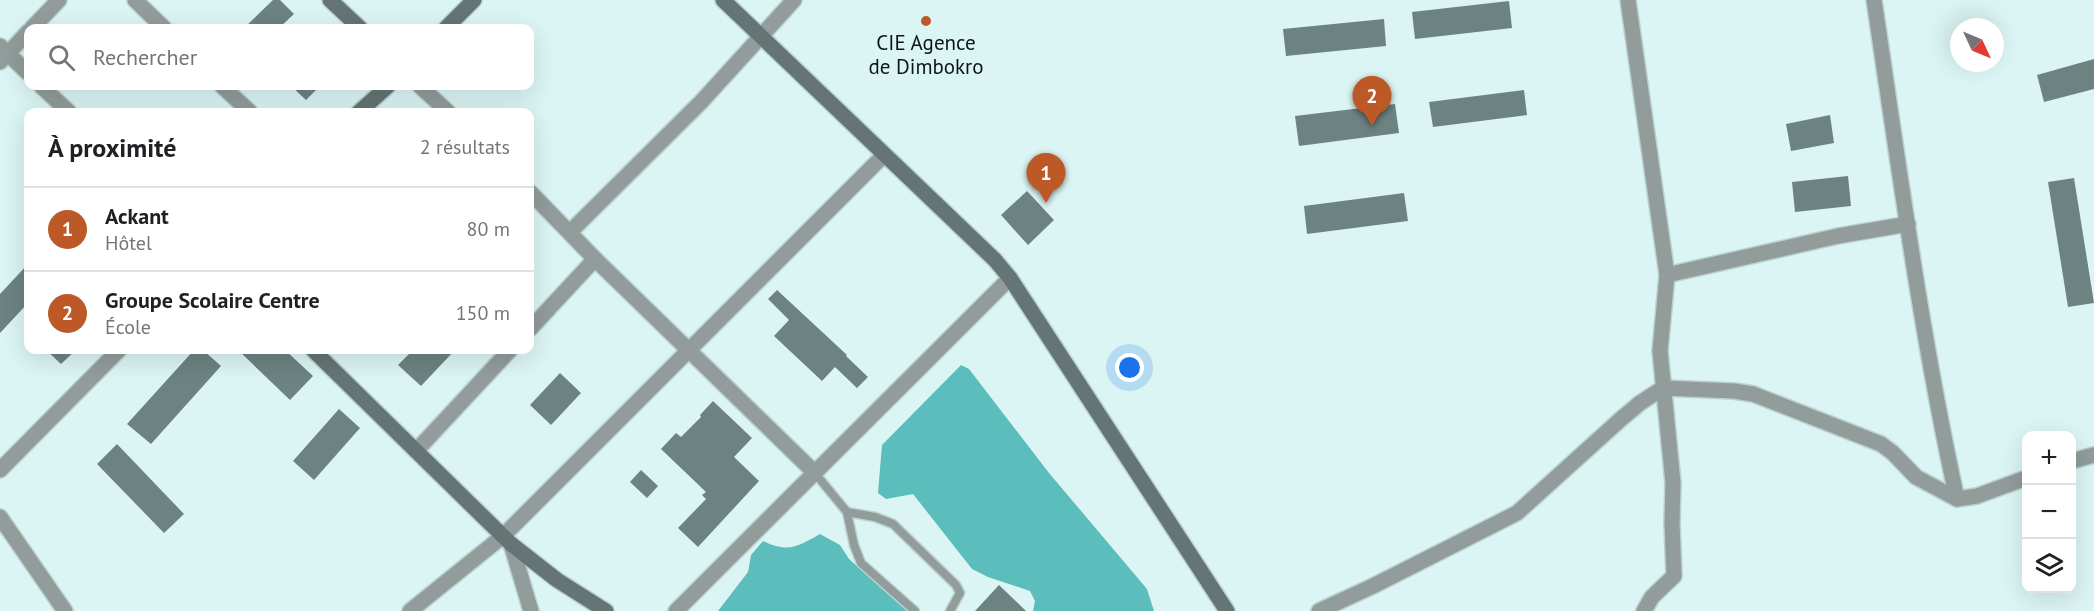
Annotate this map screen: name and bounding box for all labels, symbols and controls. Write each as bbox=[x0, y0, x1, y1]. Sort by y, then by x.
marker: CIE Agence de Dimbokro bbox=[919, 14, 933, 28]
north arrow bbox=[1950, 18, 2004, 72]
search box bbox=[24, 24, 534, 90]
place label: CIE Agence de Dimbokro bbox=[868, 29, 984, 80]
icon: search bbox=[45, 41, 78, 74]
text: Rechercher bbox=[93, 43, 197, 71]
pin: 2 bbox=[1352, 76, 1392, 126]
text: À proximité bbox=[48, 131, 176, 164]
text: 2 résultats bbox=[420, 134, 510, 160]
pin: 1 bbox=[1026, 154, 1066, 203]
text: Ackant bbox=[105, 202, 169, 230]
text: 1 bbox=[62, 216, 73, 242]
text: 80 m bbox=[467, 216, 510, 242]
text: Hôtel bbox=[105, 230, 152, 256]
text: Groupe Scolaire Centre bbox=[105, 286, 320, 314]
text: 2 bbox=[62, 300, 73, 326]
text: 150 m bbox=[456, 300, 510, 326]
text: École bbox=[105, 314, 151, 340]
your location bbox=[1115, 353, 1144, 382]
map controls bbox=[2022, 431, 2076, 593]
button: + bbox=[2022, 431, 2076, 485]
button: − bbox=[2022, 485, 2076, 539]
button: layers bbox=[2022, 539, 2076, 593]

